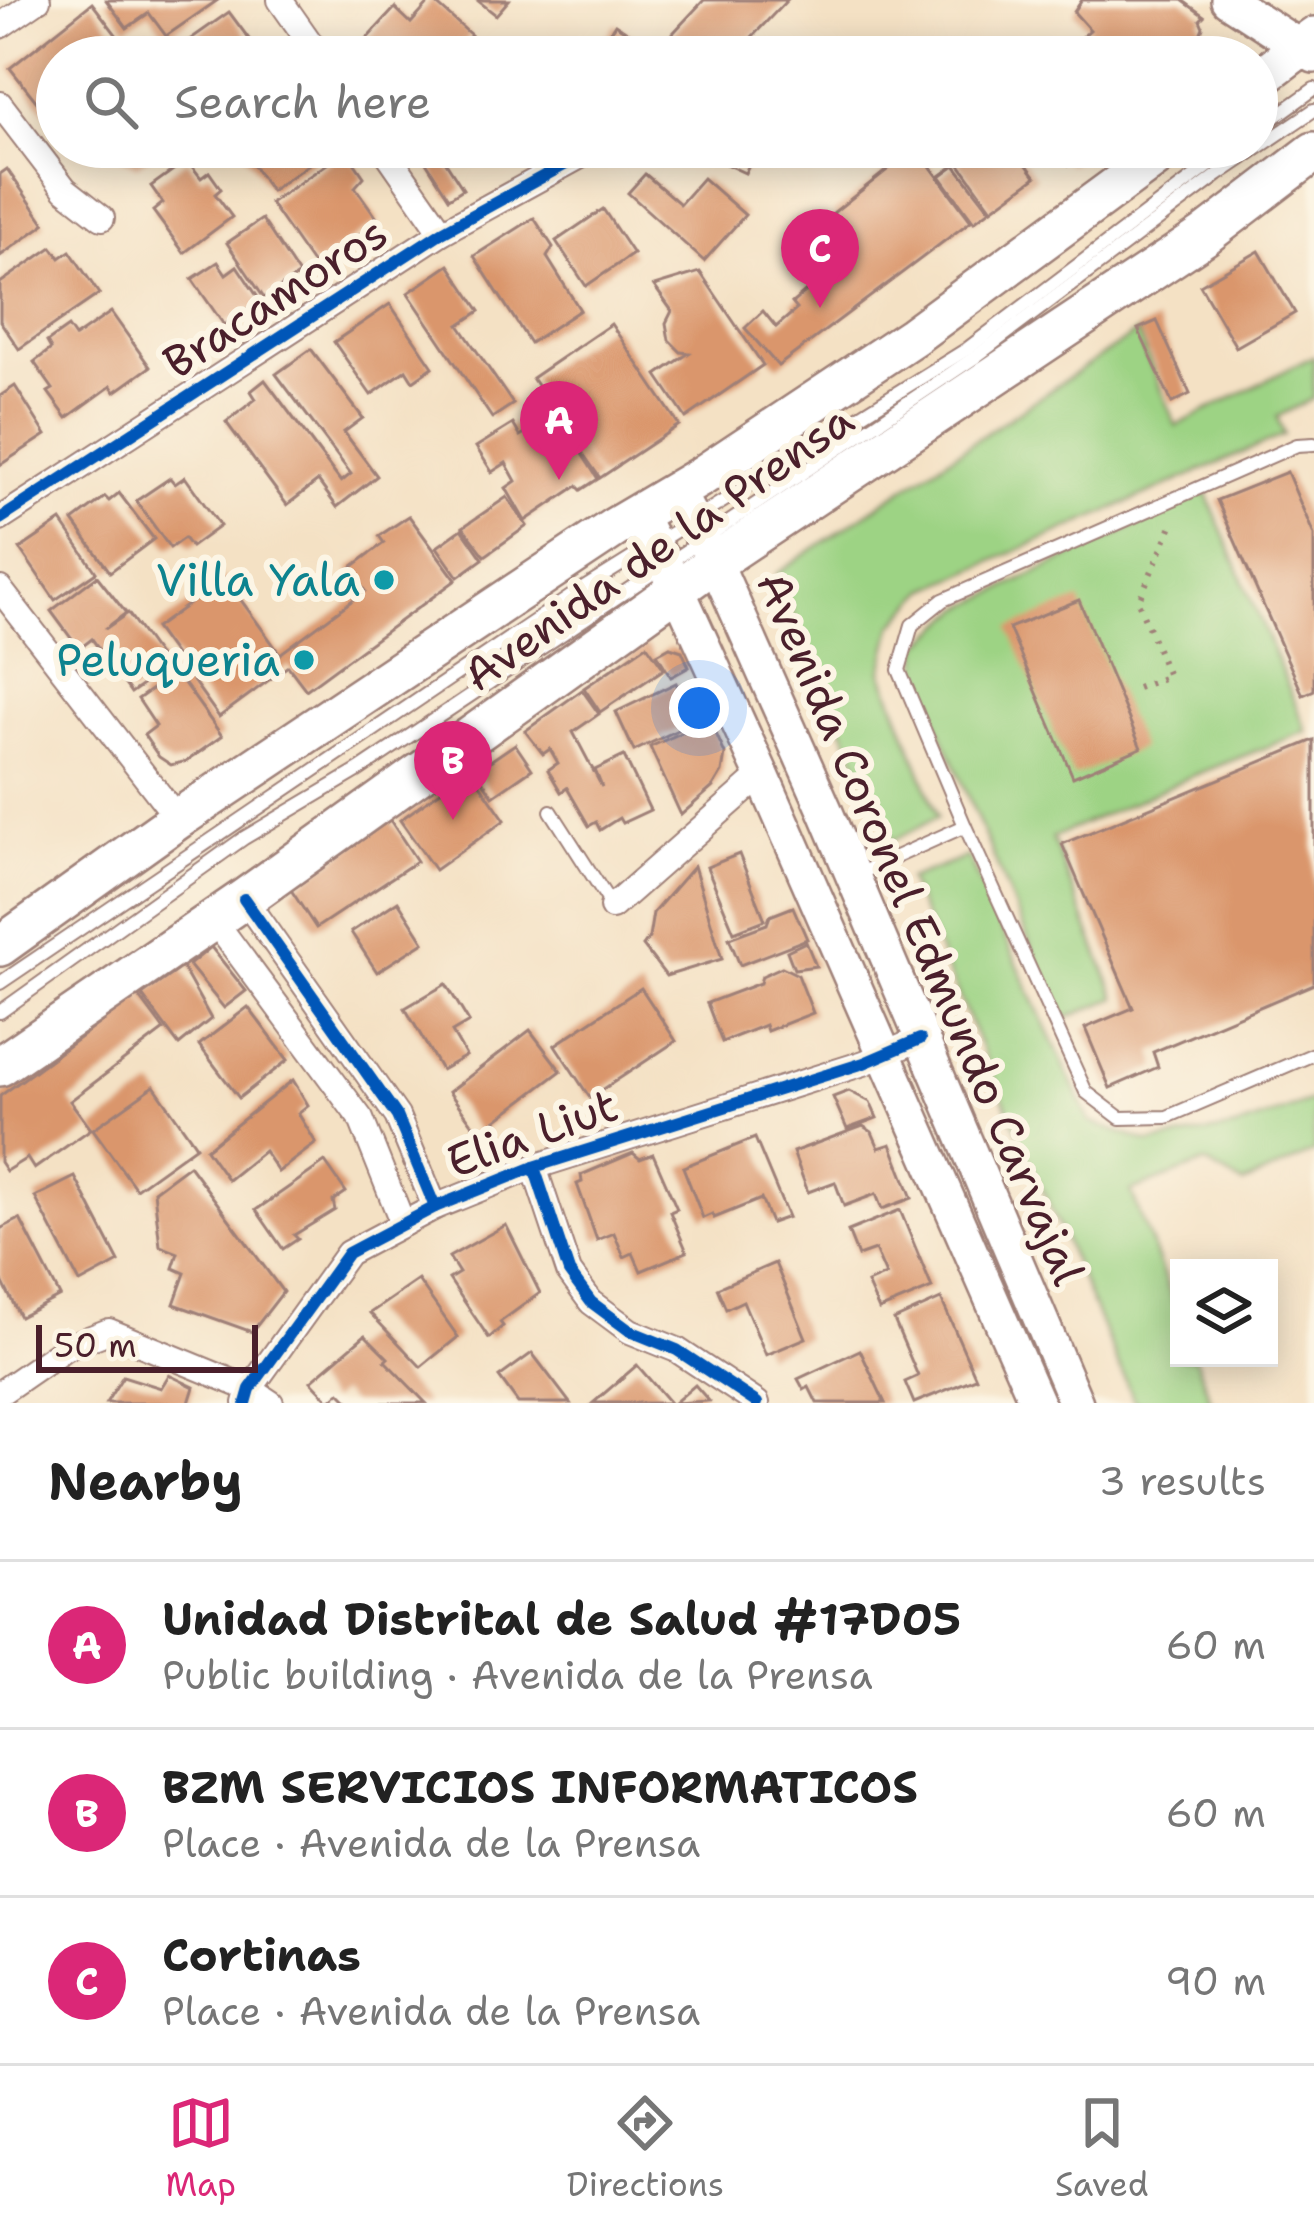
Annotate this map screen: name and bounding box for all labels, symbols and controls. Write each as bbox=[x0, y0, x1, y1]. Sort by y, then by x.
search box bbox=[36, 36, 1278, 168]
icon: search bbox=[78, 69, 144, 135]
text: Search here bbox=[174, 72, 431, 132]
street label: Bracamoros bbox=[152, 202, 398, 392]
pin: C bbox=[781, 209, 859, 308]
pin: A bbox=[520, 381, 598, 480]
street label: Avenida de la Prensa bbox=[453, 392, 863, 702]
place label: Villa Yala bbox=[156, 550, 360, 610]
street label: Avenida Coronel Edmundo Carvajal bbox=[743, 562, 1099, 1294]
marker: Villa Yala bbox=[371, 567, 397, 593]
place label: Peluqueria bbox=[56, 630, 280, 690]
marker: Peluqueria bbox=[291, 647, 317, 673]
your location bbox=[669, 678, 729, 738]
pin: B bbox=[414, 721, 492, 820]
street label: Elia Liut bbox=[438, 1074, 626, 1192]
map controls bbox=[1170, 1259, 1278, 1367]
button: layers bbox=[1170, 1259, 1278, 1367]
scale bar bbox=[36, 1319, 258, 1372]
text: 50 m bbox=[54, 1323, 137, 1368]
text: Nearby bbox=[48, 1447, 243, 1515]
text: 3 results bbox=[1099, 1455, 1266, 1507]
text: Unidad Distrital de Salud #17D05 bbox=[162, 1589, 961, 1649]
text: A bbox=[72, 1619, 102, 1671]
text: 60 m bbox=[1166, 1619, 1266, 1671]
text: Public building · Avenida de la Prensa bbox=[162, 1649, 873, 1701]
text: BZM SERVICIOS INFORMATICOS bbox=[162, 1757, 918, 1817]
text: B bbox=[75, 1787, 99, 1839]
text: 60 m bbox=[1166, 1787, 1266, 1839]
text: Place · Avenida de la Prensa bbox=[162, 1817, 700, 1869]
text: Cortinas bbox=[162, 1925, 361, 1985]
text: C bbox=[75, 1955, 99, 2007]
text: 90 m bbox=[1165, 1955, 1266, 2007]
text: Place · Avenida de la Prensa bbox=[162, 1985, 700, 2037]
tab: Map bbox=[165, 2090, 236, 2207]
tab: Directions bbox=[567, 2090, 724, 2207]
tab: Saved bbox=[1055, 2090, 1149, 2207]

